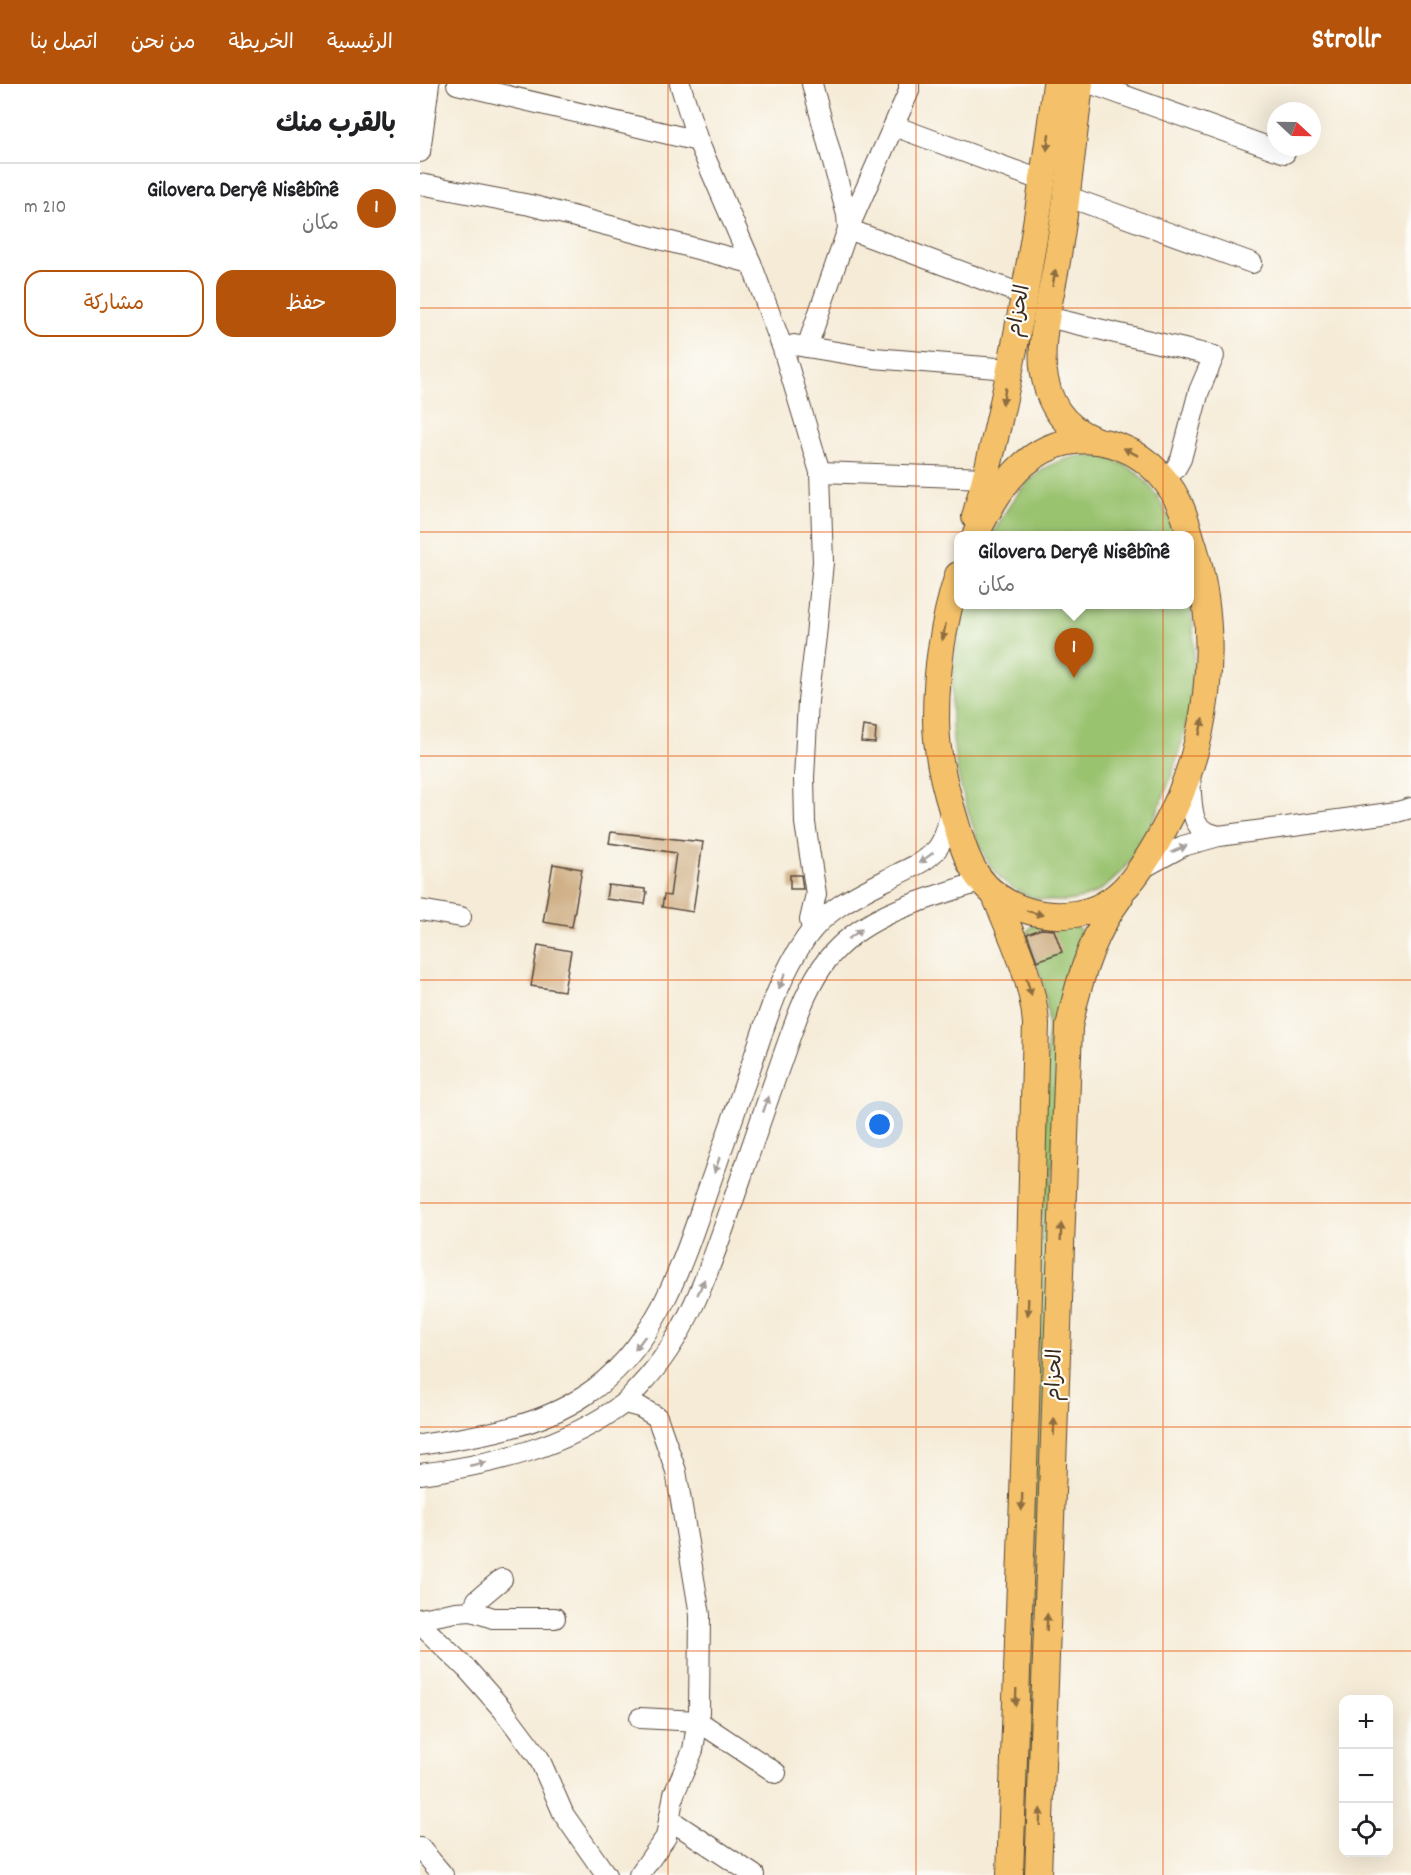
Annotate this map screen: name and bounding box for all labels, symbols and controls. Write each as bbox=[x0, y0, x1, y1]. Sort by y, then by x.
text: Strollr bbox=[1312, 22, 1381, 62]
text: اتصل بنا bbox=[30, 29, 98, 59]
text: من نحن bbox=[131, 29, 195, 59]
text: الخريطة bbox=[228, 29, 294, 59]
text: الرئيسية bbox=[327, 29, 393, 59]
north arrow bbox=[1267, 102, 1321, 156]
text: بالقرب منك bbox=[276, 107, 396, 144]
one-way arrow bbox=[1044, 133, 1053, 152]
text: Gilovera Deryê Nisêbînê bbox=[147, 176, 339, 207]
text: 210 m bbox=[24, 194, 66, 222]
text: 1 bbox=[374, 194, 379, 222]
text: مكان bbox=[302, 211, 339, 239]
one-way arrow bbox=[1050, 269, 1059, 288]
button: مشاركة bbox=[24, 270, 204, 337]
button: حفظ bbox=[216, 270, 396, 337]
street label: الحزام bbox=[1000, 282, 1040, 340]
one-way arrow bbox=[999, 387, 1008, 406]
one-way arrow bbox=[1123, 447, 1140, 457]
popup bbox=[954, 531, 1194, 609]
text: Gilovera Deryê Nisêbînê bbox=[978, 538, 1170, 569]
text: مكان bbox=[978, 573, 1015, 601]
one-way arrow bbox=[939, 622, 948, 641]
pin: 1 bbox=[1054, 628, 1094, 678]
one-way arrow bbox=[1197, 717, 1206, 736]
one-way arrow bbox=[1170, 844, 1188, 854]
one-way arrow bbox=[918, 852, 934, 864]
one-way arrow bbox=[1026, 908, 1044, 918]
one-way arrow bbox=[847, 928, 862, 940]
one-way arrow bbox=[777, 972, 787, 990]
one-way arrow bbox=[1025, 978, 1034, 996]
one-way arrow bbox=[762, 1095, 772, 1113]
your location bbox=[865, 1110, 894, 1139]
one-way arrow bbox=[712, 1156, 721, 1174]
one-way arrow bbox=[1056, 1222, 1065, 1241]
one-way arrow bbox=[696, 1279, 705, 1296]
one-way arrow bbox=[1024, 1298, 1033, 1317]
one-way arrow bbox=[634, 1334, 646, 1350]
street label: الحزام bbox=[1040, 1348, 1072, 1402]
one-way arrow bbox=[1049, 1417, 1059, 1436]
one-way arrow bbox=[468, 1459, 487, 1468]
one-way arrow bbox=[1018, 1493, 1027, 1512]
one-way arrow bbox=[1043, 1612, 1052, 1631]
one-way arrow bbox=[1011, 1688, 1021, 1707]
map controls bbox=[1339, 1695, 1393, 1857]
button: + bbox=[1339, 1695, 1393, 1749]
button: − bbox=[1339, 1749, 1393, 1803]
button: locate bbox=[1339, 1803, 1393, 1857]
one-way arrow bbox=[1036, 1807, 1045, 1826]

